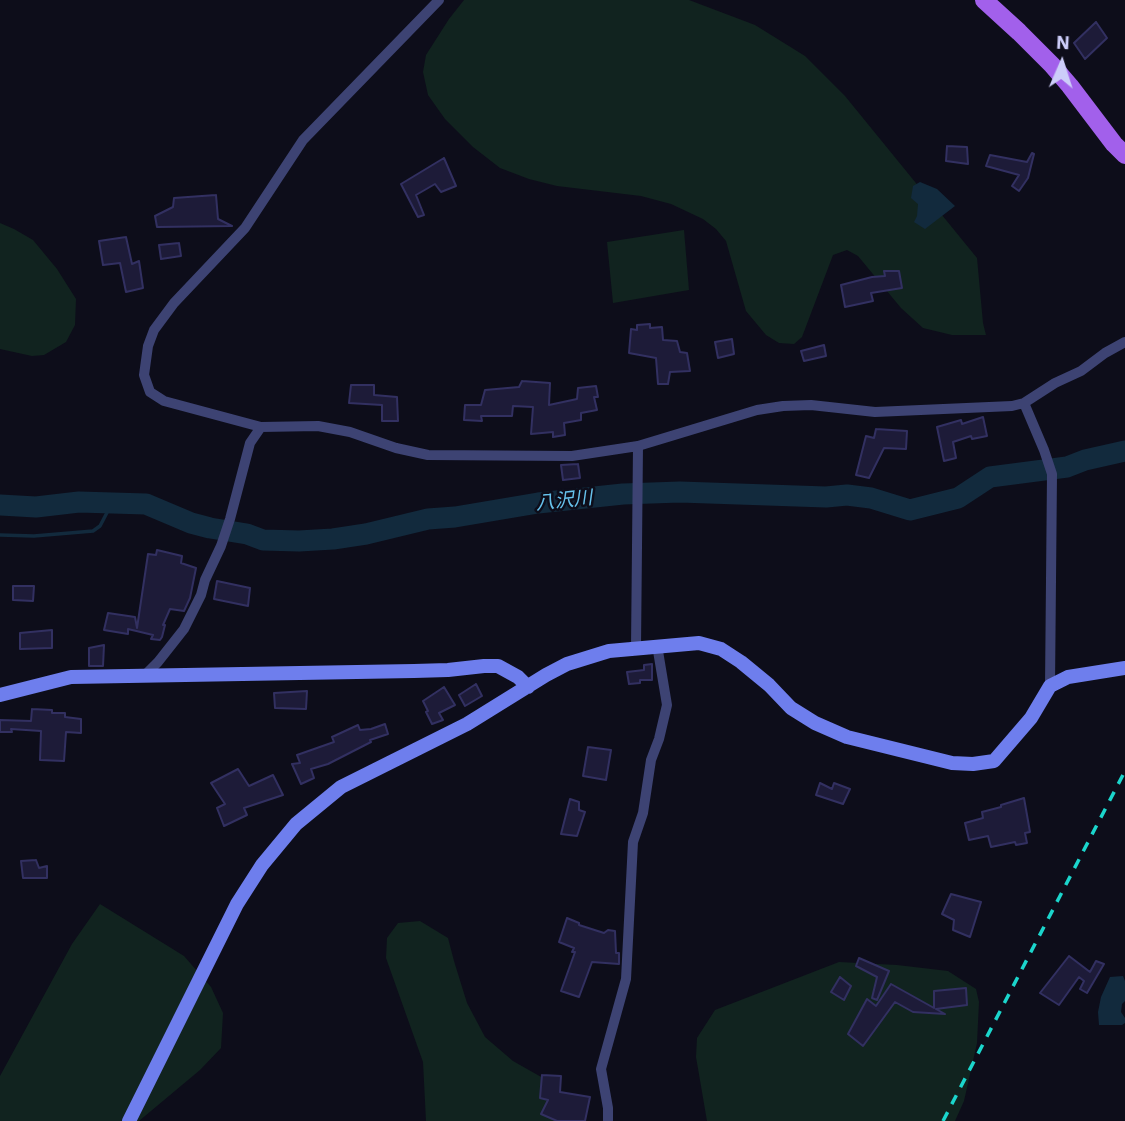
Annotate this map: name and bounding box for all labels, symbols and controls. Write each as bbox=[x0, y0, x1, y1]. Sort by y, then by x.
north arrow bbox=[1027, 28, 1097, 98]
text: N bbox=[1056, 30, 1071, 54]
water label: 八沢川 bbox=[534, 487, 594, 515]

